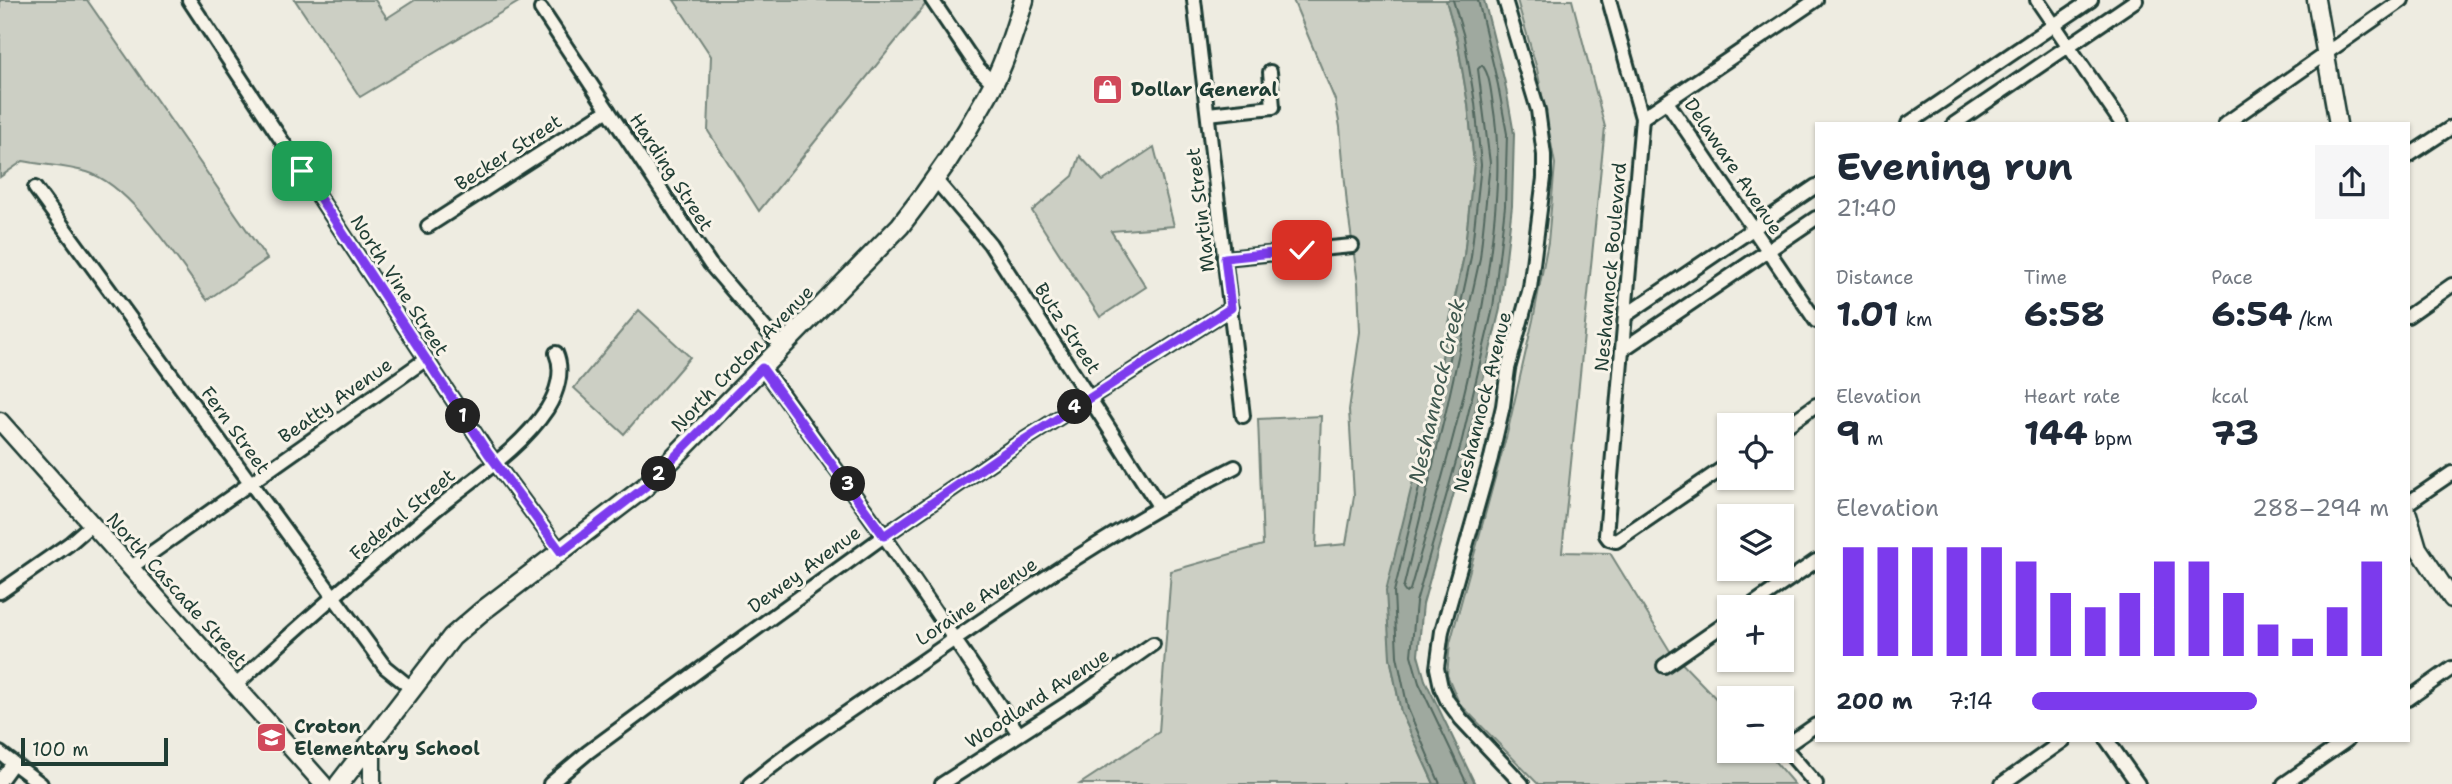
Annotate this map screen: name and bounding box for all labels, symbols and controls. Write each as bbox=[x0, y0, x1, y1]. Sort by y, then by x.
shop icon: Dollar General bbox=[1091, 72, 1125, 106]
place label: Dollar General bbox=[1131, 77, 1278, 102]
street label: Delaware Avenue bbox=[1679, 93, 1789, 239]
street label: Becker Street bbox=[450, 108, 567, 196]
street label: Harding Street bbox=[624, 108, 719, 236]
pin bbox=[272, 141, 332, 201]
text: Evening run bbox=[1836, 141, 2073, 192]
button: share bbox=[2315, 145, 2389, 219]
street label: Martin Street bbox=[1180, 146, 1221, 274]
icon: arrive bbox=[283, 152, 321, 190]
street label: Neshannock Boulevard bbox=[1589, 161, 1632, 373]
text: 21:40 bbox=[1836, 193, 1897, 223]
street label: North Vine Street bbox=[345, 210, 454, 360]
pin bbox=[1272, 220, 1332, 280]
icon: check bbox=[1283, 231, 1321, 269]
text: Distance bbox=[1836, 265, 1914, 290]
text: Time bbox=[2024, 265, 2067, 290]
text: Pace bbox=[2211, 265, 2253, 290]
street label: Butz Street bbox=[1029, 278, 1106, 379]
street label: North Croton Avenue bbox=[666, 280, 819, 437]
text: 1.01 bbox=[1836, 290, 1899, 337]
text: 6:58 bbox=[2024, 290, 2105, 337]
text: 6:54 bbox=[2211, 290, 2292, 337]
water label: Neshannock Creek bbox=[1402, 296, 1472, 486]
text: km bbox=[1899, 307, 1932, 332]
text: /km bbox=[2292, 307, 2333, 332]
street label: Neshannock Avenue bbox=[1448, 309, 1517, 495]
street label: Beatty Avenue bbox=[273, 352, 397, 449]
street label: Fern Street bbox=[195, 382, 276, 479]
text: Elevation bbox=[1836, 384, 1921, 409]
text: Heart rate bbox=[2024, 384, 2120, 409]
text: kcal bbox=[2211, 384, 2248, 409]
pin: 4 bbox=[1058, 390, 1092, 424]
text: 4 bbox=[1068, 394, 1081, 419]
pin: 1 bbox=[446, 398, 480, 434]
text: 1 bbox=[458, 403, 467, 428]
text: 9 bbox=[1836, 409, 1861, 456]
text: 144 bbox=[2024, 409, 2088, 456]
text: 73 bbox=[2211, 409, 2259, 456]
map controls bbox=[1717, 413, 1794, 763]
button: locate bbox=[1717, 413, 1794, 490]
text: m bbox=[1861, 426, 1883, 451]
text: bpm bbox=[2088, 426, 2132, 451]
pin: 2 bbox=[642, 456, 676, 491]
text: 2 bbox=[652, 461, 665, 486]
street label: Federal Street bbox=[344, 463, 460, 566]
pin: 3 bbox=[830, 466, 866, 502]
text: 3 bbox=[841, 471, 854, 496]
text: Elevation bbox=[1836, 493, 1939, 523]
text: 288–294 m bbox=[2252, 493, 2389, 523]
button: layers bbox=[1717, 504, 1794, 581]
street label: North Cascade Street bbox=[101, 507, 252, 671]
street label: Dewey Avenue bbox=[743, 520, 866, 619]
street label: Loraine Avenue bbox=[911, 551, 1042, 651]
button: + bbox=[1717, 595, 1794, 672]
street label: Woodland Avenue bbox=[960, 642, 1114, 754]
button: − bbox=[1717, 686, 1794, 763]
text: 200 m bbox=[1836, 686, 1913, 716]
text: 7:14 bbox=[1948, 686, 1993, 716]
place label: Croton Elementary School bbox=[294, 714, 480, 761]
school or university icon: Croton Elementary School bbox=[254, 720, 288, 754]
scale bar bbox=[21, 735, 168, 767]
text: 100 m bbox=[32, 737, 89, 762]

